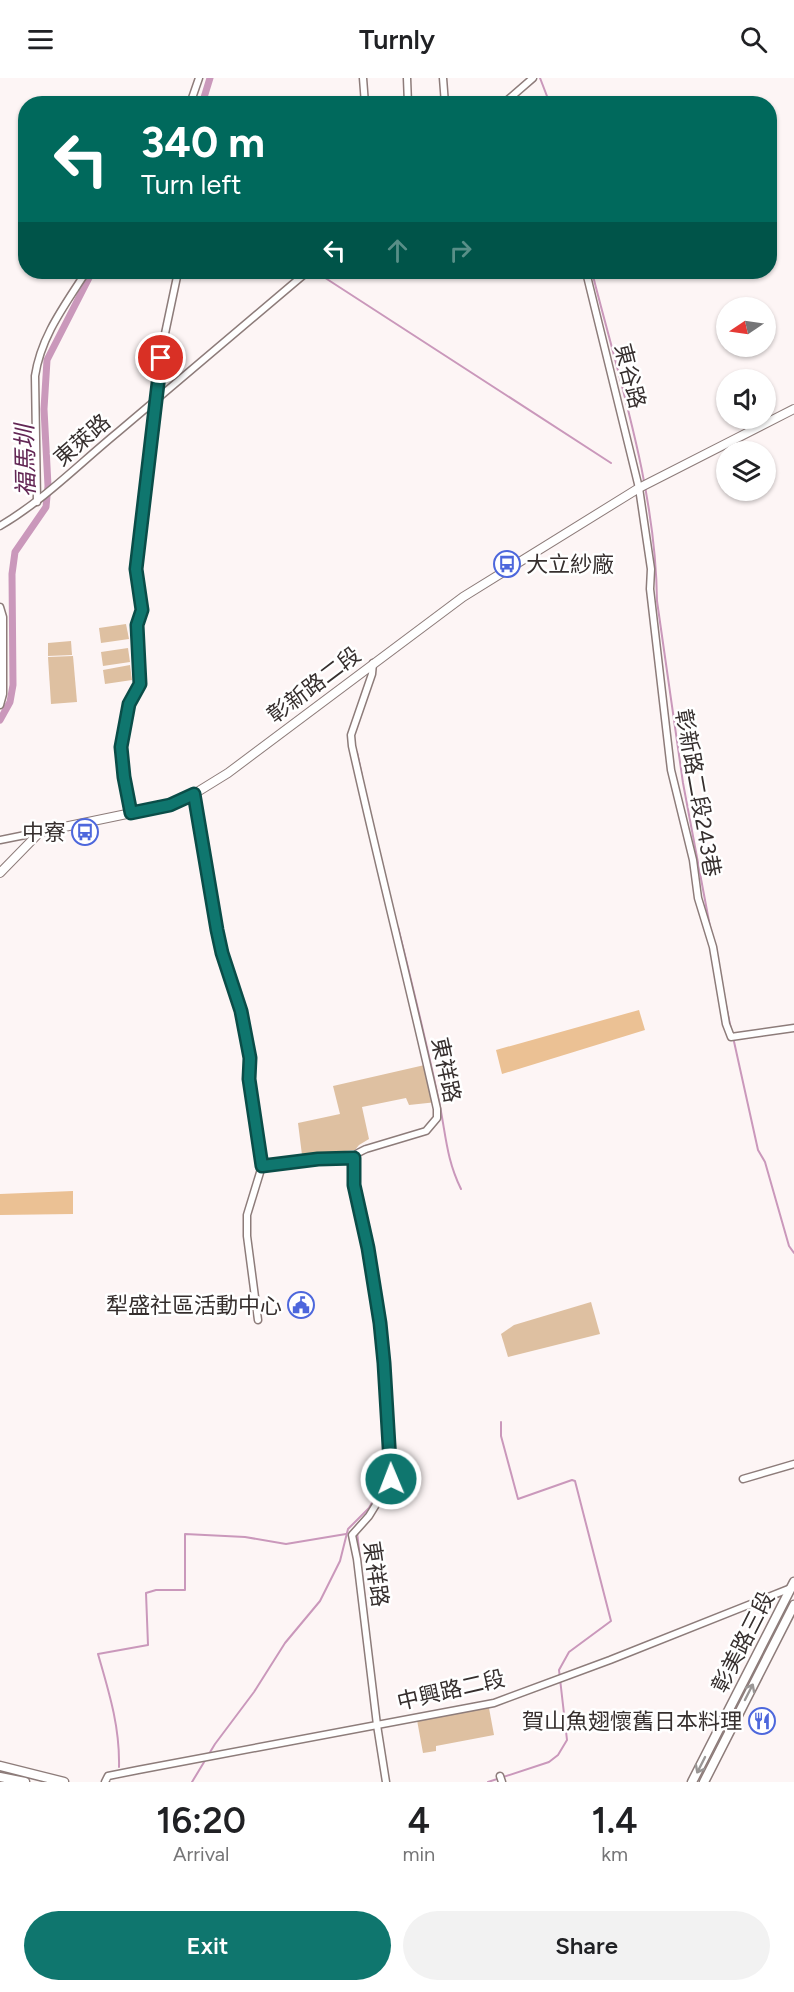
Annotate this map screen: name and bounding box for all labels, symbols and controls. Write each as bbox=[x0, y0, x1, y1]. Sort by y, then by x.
icon: menu bbox=[24, 23, 57, 56]
text: Turnly bbox=[359, 23, 435, 56]
icon: search bbox=[737, 23, 770, 56]
text: 340 m bbox=[141, 117, 265, 168]
icon: left bbox=[42, 120, 120, 198]
text: Turn left bbox=[141, 168, 241, 201]
icon: left bbox=[318, 234, 351, 267]
icon: ahead bbox=[381, 234, 414, 267]
icon: right bbox=[444, 234, 477, 267]
north arrow bbox=[716, 297, 776, 357]
map controls bbox=[716, 297, 776, 501]
pin bbox=[135, 332, 186, 383]
icon: arrive bbox=[144, 341, 177, 374]
street label: 東谷路 bbox=[609, 341, 651, 411]
button: sound bbox=[716, 369, 776, 429]
street label: 東萊路 bbox=[48, 408, 116, 472]
water label: 福馬圳 bbox=[10, 422, 40, 497]
button: layers bbox=[716, 441, 776, 501]
bus stop icon: 大立紗廠 bbox=[492, 549, 522, 579]
place label: 大立紗廠 bbox=[526, 551, 614, 578]
street label: 彰新路二段 bbox=[262, 641, 366, 729]
street label: 彰新路二段243巷 bbox=[670, 707, 726, 879]
bus stop icon: 中寮 bbox=[70, 817, 100, 847]
place label: 中寮 bbox=[22, 819, 66, 846]
street label: 東祥路 bbox=[426, 1035, 466, 1105]
public building icon: 犁盛社區活動中心 bbox=[286, 1290, 316, 1320]
place label: 犁盛社區活動中心 bbox=[106, 1292, 282, 1319]
position arrow bbox=[359, 1447, 423, 1511]
street label: 東祥路 bbox=[358, 1539, 394, 1609]
street label: 彰美路三段 bbox=[706, 1587, 780, 1697]
street label: 中興路二段 bbox=[394, 1664, 508, 1716]
one-way arrow bbox=[744, 1684, 756, 1702]
restaurant icon: 賀山魚翅懷舊日本料理 bbox=[747, 1706, 777, 1736]
place label: 賀山魚翅懷舊日本料理 bbox=[522, 1708, 742, 1735]
one-way arrow bbox=[695, 1756, 707, 1773]
text: 16:20 bbox=[156, 1799, 246, 1842]
text: 4 bbox=[408, 1799, 430, 1842]
text: 1.4 bbox=[592, 1799, 638, 1842]
text: Arrival bbox=[173, 1842, 229, 1866]
text: min bbox=[402, 1842, 435, 1866]
text: km bbox=[601, 1842, 628, 1866]
button: Exit bbox=[24, 1911, 391, 1980]
button: Share bbox=[403, 1911, 770, 1980]

